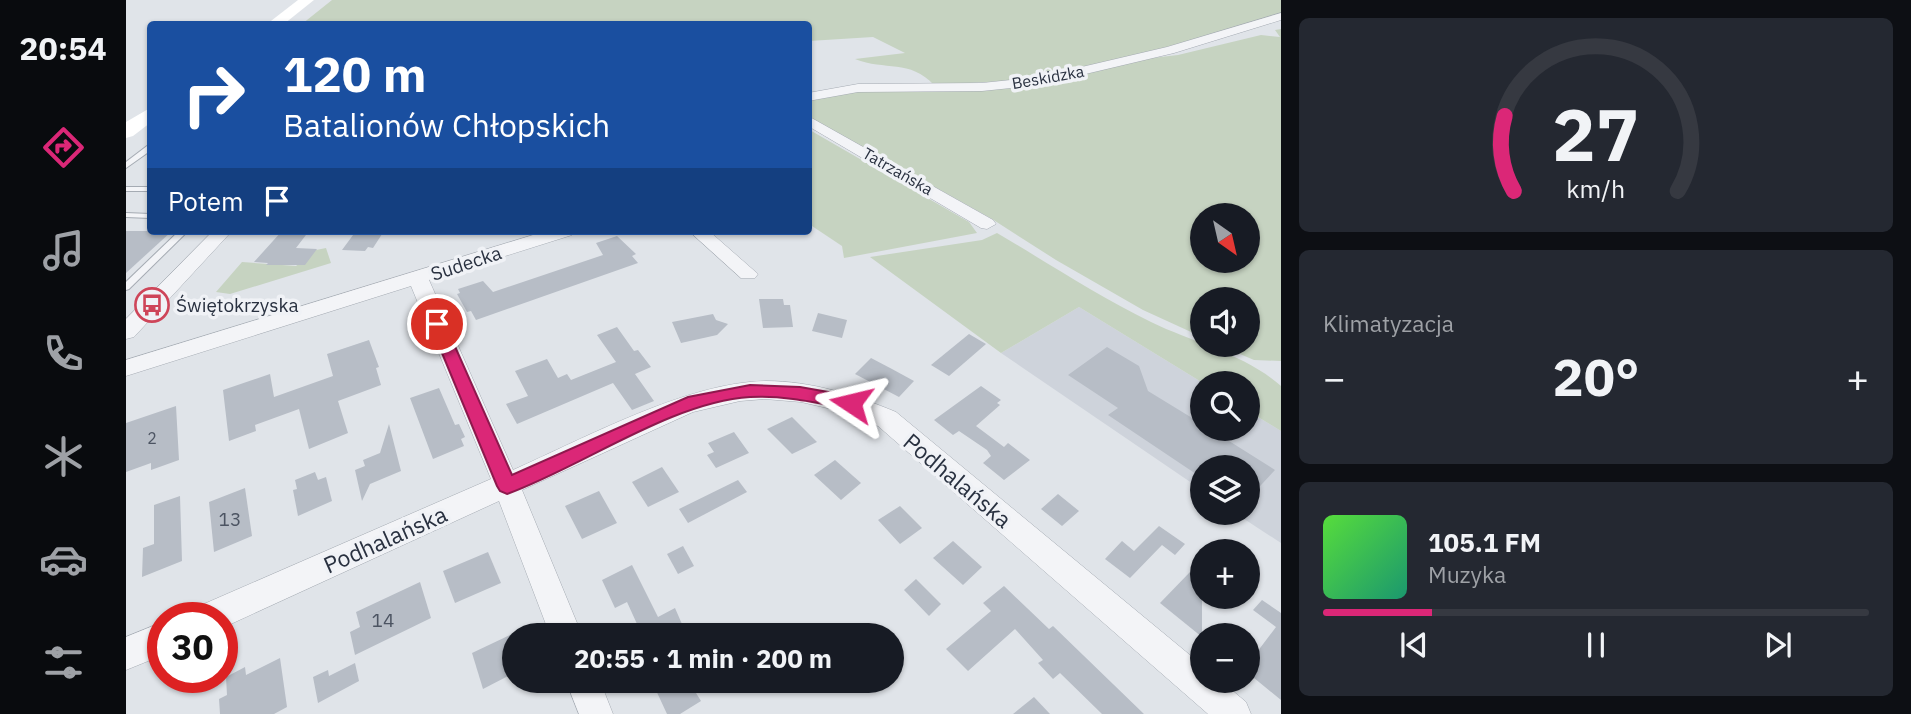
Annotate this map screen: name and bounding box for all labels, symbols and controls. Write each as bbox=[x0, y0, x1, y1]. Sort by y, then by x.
text: 20:54 bbox=[19, 27, 107, 69]
text: 120 m bbox=[283, 42, 427, 105]
icon: right bbox=[168, 49, 259, 140]
street label: Beskidzka bbox=[1010, 61, 1086, 93]
text: 27 bbox=[1552, 86, 1640, 181]
text: Batalionów Chłopskich bbox=[283, 104, 610, 146]
icon: directions bbox=[39, 123, 88, 172]
street label: Tatrzańska bbox=[859, 143, 937, 199]
text: km/h bbox=[1567, 172, 1625, 205]
icon: arrive bbox=[258, 182, 296, 220]
text: Potem bbox=[168, 184, 244, 218]
north arrow bbox=[1190, 203, 1260, 273]
map controls bbox=[1190, 203, 1260, 693]
icon: music bbox=[39, 226, 88, 275]
street label: Sudecka bbox=[428, 240, 504, 286]
bus stop icon: Świętokrzyska bbox=[133, 286, 171, 324]
button: sound bbox=[1190, 287, 1260, 357]
place label: Świętokrzyska bbox=[176, 293, 299, 317]
pin bbox=[407, 294, 467, 354]
icon: arrive bbox=[418, 305, 456, 343]
text: Klimatyzacja bbox=[1323, 308, 1454, 338]
icon: phone bbox=[39, 329, 88, 378]
text: 20° bbox=[1553, 343, 1639, 410]
text: − bbox=[1323, 353, 1346, 402]
text: + bbox=[1846, 353, 1869, 402]
position arrow bbox=[814, 366, 888, 440]
button: search bbox=[1190, 371, 1260, 441]
street label: Podhalańska bbox=[898, 426, 1018, 534]
house number: 2 bbox=[147, 428, 157, 448]
icon: climate bbox=[39, 432, 88, 481]
button: layers bbox=[1190, 455, 1260, 525]
street label: Podhalańska bbox=[319, 498, 451, 580]
house number: 13 bbox=[219, 507, 241, 531]
text: 105.1 FM bbox=[1428, 525, 1541, 559]
icon: car bbox=[39, 535, 88, 584]
button: + bbox=[1190, 539, 1260, 609]
text: Muzyka bbox=[1428, 559, 1506, 589]
speed limit sign: 30 bbox=[147, 602, 238, 693]
house number: 14 bbox=[372, 608, 394, 632]
button: − bbox=[1190, 623, 1260, 693]
icon: previous bbox=[1395, 626, 1433, 664]
icon: pause bbox=[1577, 626, 1615, 664]
icon: next bbox=[1759, 626, 1797, 664]
icon: filters bbox=[39, 638, 88, 687]
text: 20:55 · 1 min · 200 m bbox=[574, 641, 832, 675]

